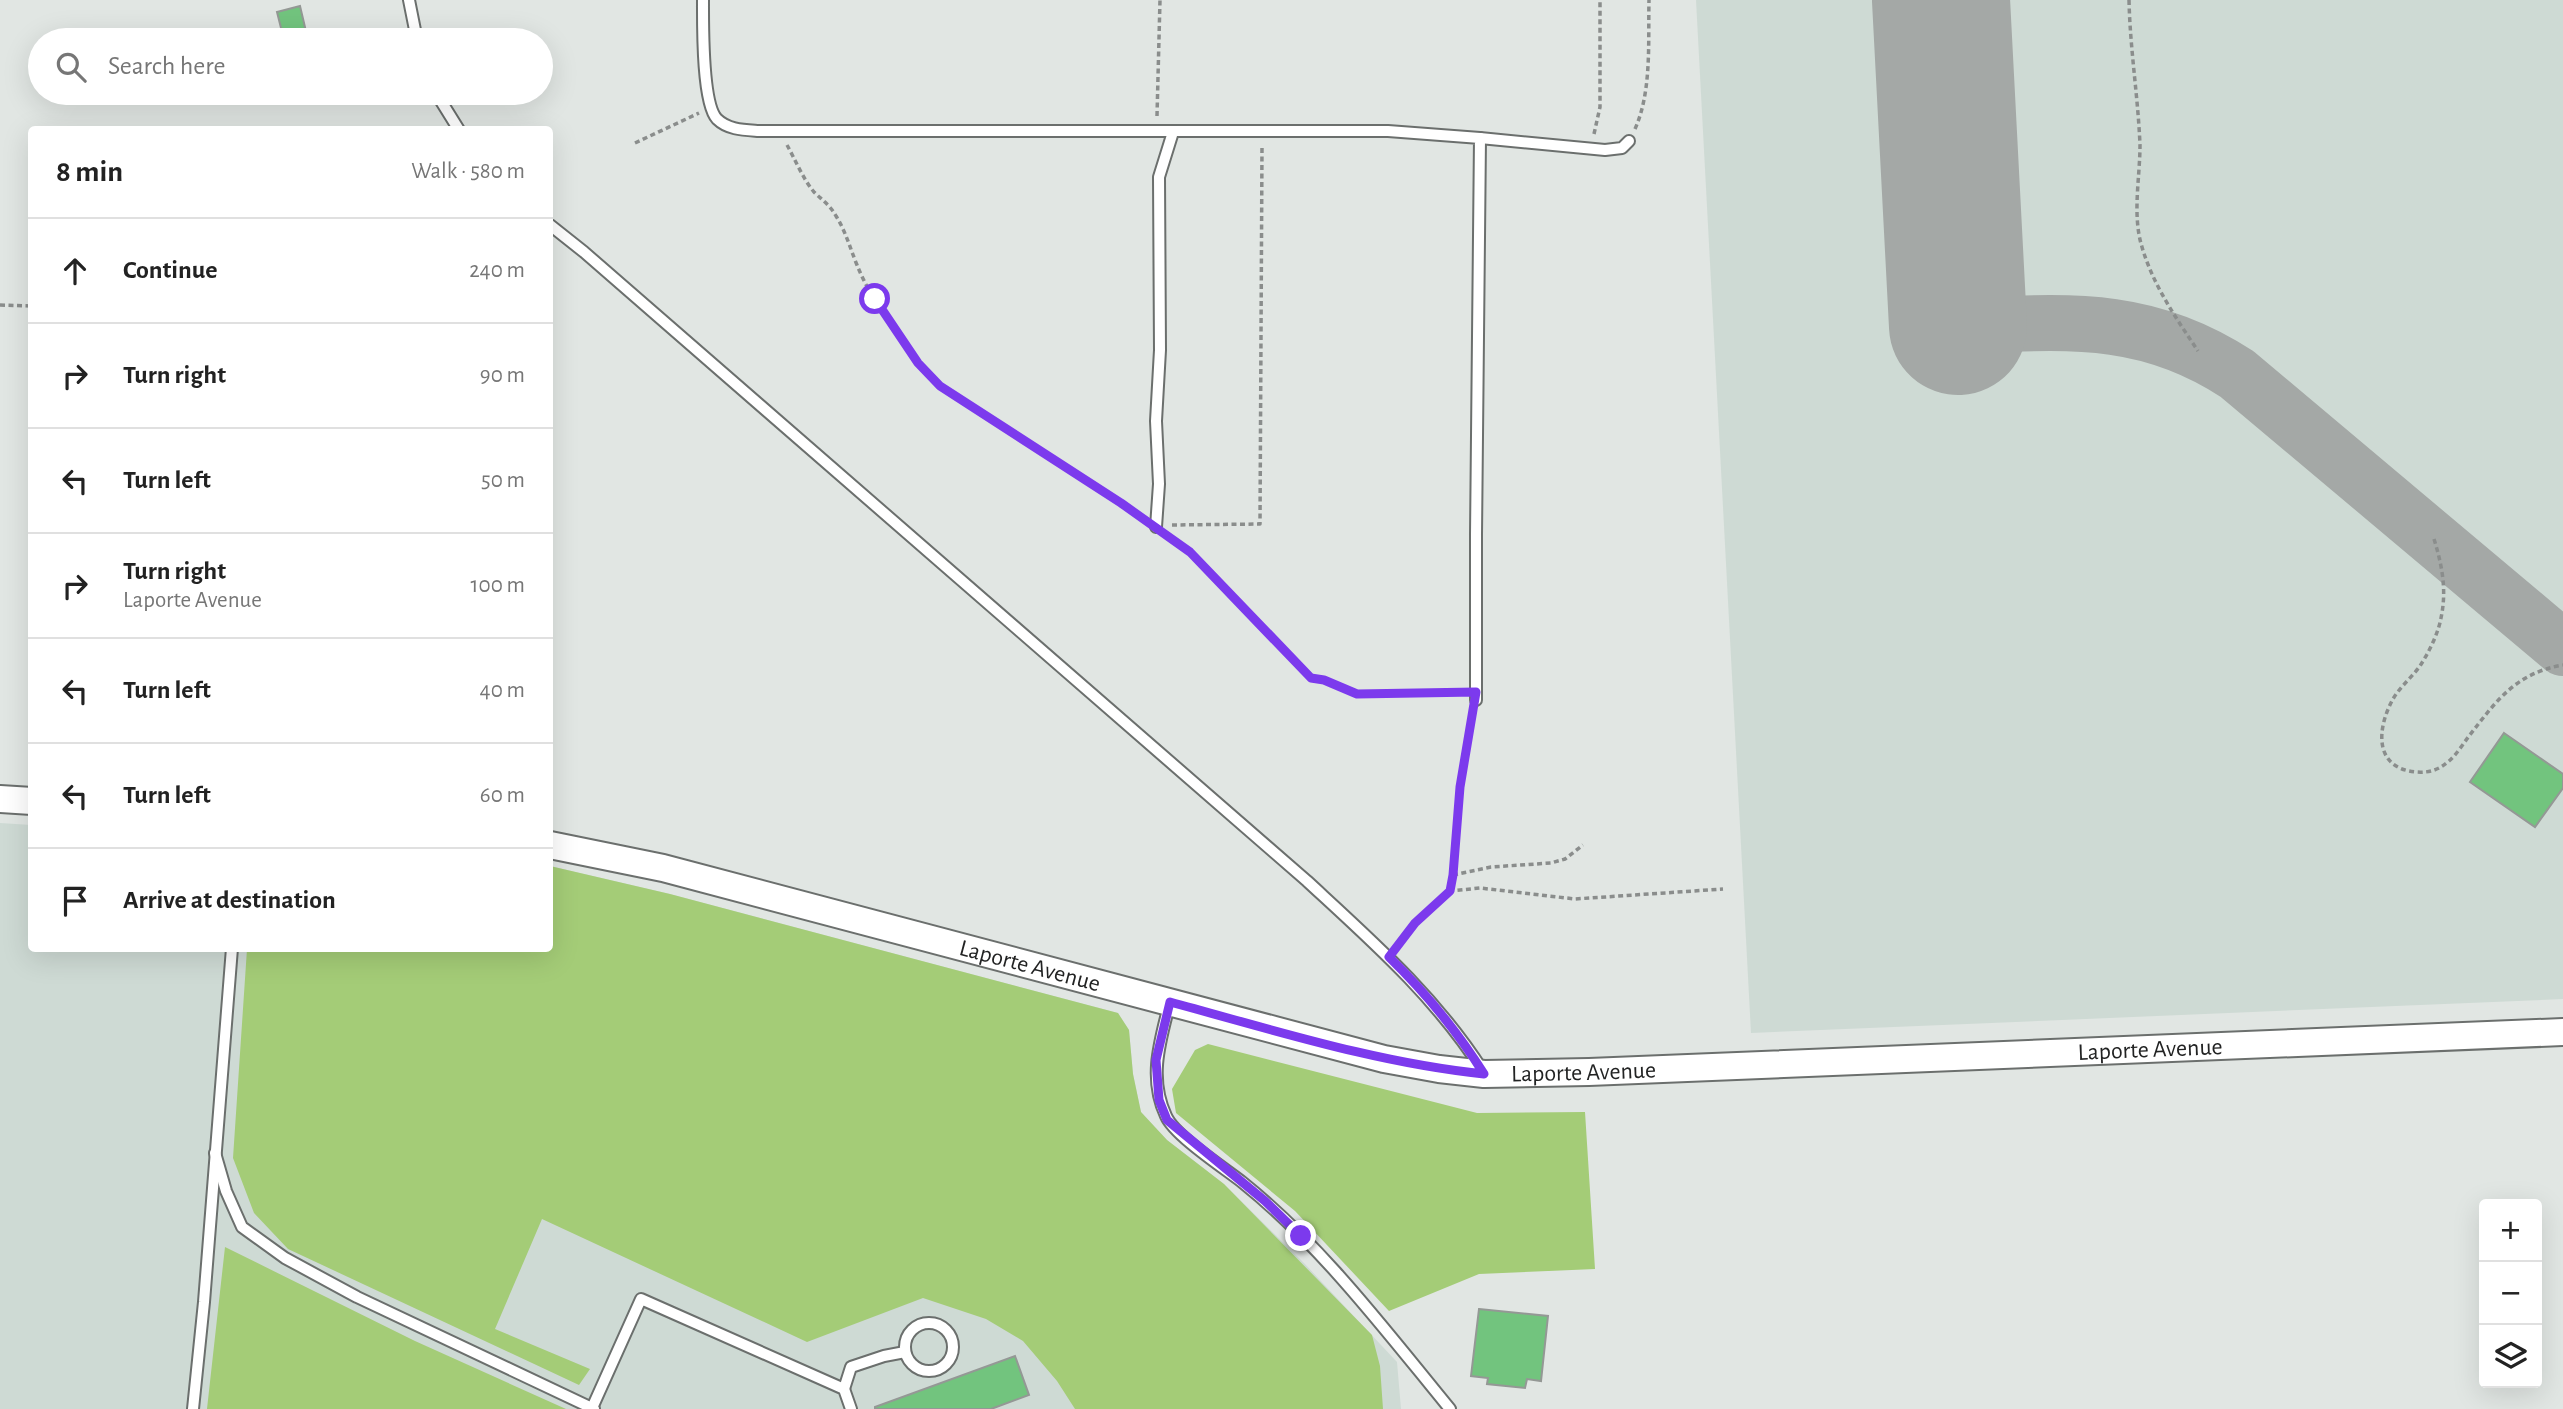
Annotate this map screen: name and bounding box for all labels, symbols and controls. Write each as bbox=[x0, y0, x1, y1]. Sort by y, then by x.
search box bbox=[28, 28, 553, 105]
icon: search bbox=[52, 48, 90, 86]
text: Search here bbox=[108, 53, 226, 79]
text: 8 min bbox=[56, 157, 123, 187]
text: Walk · 580 m bbox=[411, 160, 525, 183]
icon: ahead bbox=[56, 252, 94, 290]
text: Continue bbox=[123, 257, 218, 283]
text: 240 m bbox=[469, 259, 525, 282]
route start bbox=[859, 283, 890, 314]
icon: right bbox=[56, 357, 94, 395]
text: Turn right bbox=[123, 362, 226, 388]
text: 90 m bbox=[480, 364, 525, 387]
icon: left bbox=[56, 462, 94, 500]
text: Turn left bbox=[123, 467, 211, 493]
text: 50 m bbox=[481, 469, 525, 492]
text: Turn right bbox=[123, 558, 226, 584]
icon: right bbox=[56, 567, 94, 605]
text: 100 m bbox=[471, 574, 525, 597]
text: Laporte Avenue bbox=[123, 589, 262, 612]
icon: left bbox=[56, 672, 94, 710]
text: Turn left bbox=[123, 677, 211, 703]
text: 40 m bbox=[480, 679, 525, 702]
icon: left bbox=[56, 777, 94, 815]
text: Turn left bbox=[123, 782, 211, 808]
text: 60 m bbox=[480, 784, 525, 807]
icon: arrive bbox=[56, 882, 94, 920]
text: Arrive at destination bbox=[123, 887, 336, 913]
street label: Laporte Avenue bbox=[957, 936, 1103, 996]
street label: Laporte Avenue bbox=[2077, 1035, 2223, 1065]
street label: Laporte Avenue bbox=[1511, 1058, 1657, 1086]
map controls bbox=[2479, 1199, 2542, 1388]
button: + bbox=[2479, 1199, 2542, 1262]
route end bbox=[1285, 1220, 1316, 1251]
button: − bbox=[2479, 1262, 2542, 1325]
button: layers bbox=[2479, 1325, 2542, 1388]

